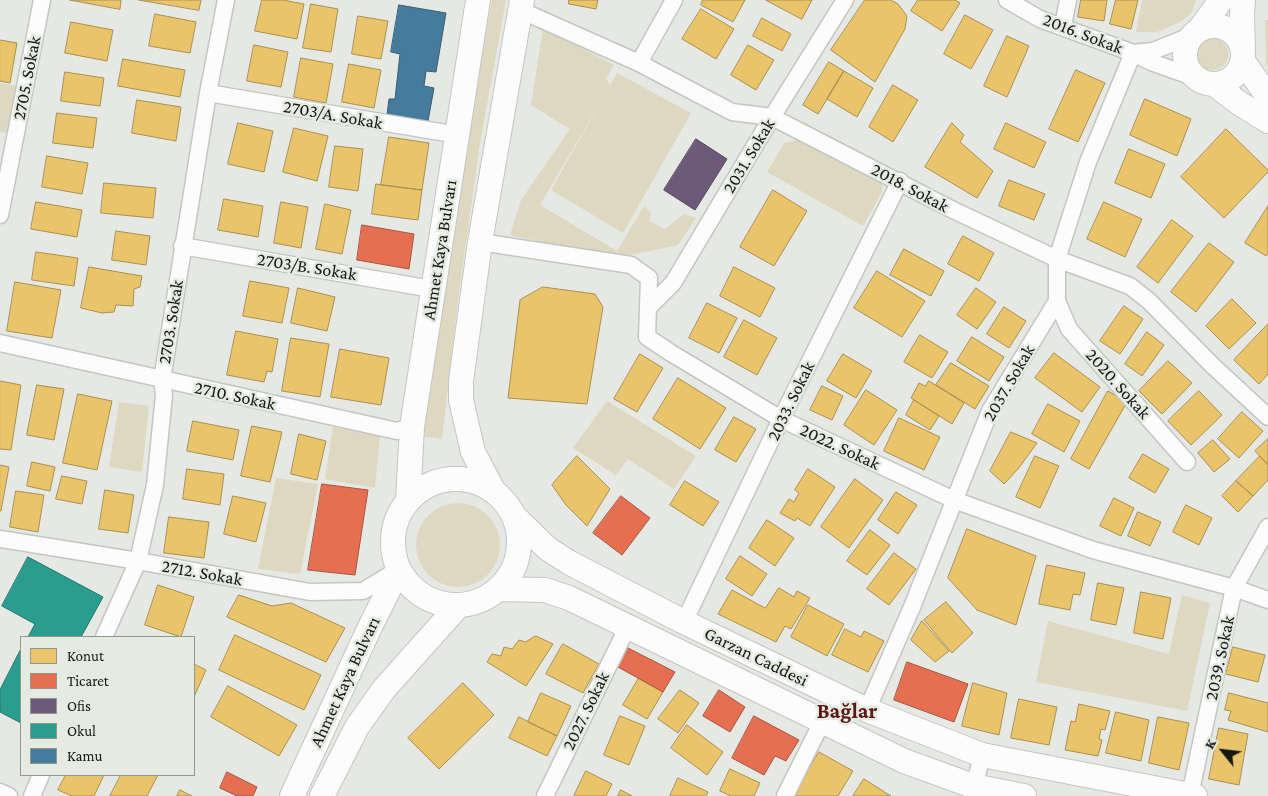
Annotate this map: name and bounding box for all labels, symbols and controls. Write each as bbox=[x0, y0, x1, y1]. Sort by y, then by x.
street label: 2016. Sokak bbox=[1040, 9, 1126, 59]
street label: 2705. Sokak bbox=[8, 34, 46, 122]
street label: 2703/A. Sokak bbox=[282, 96, 384, 134]
street label: 2031. Sokak bbox=[718, 115, 780, 197]
street label: 2018. Sokak bbox=[868, 159, 952, 217]
street label: Ahmet Kaya Bulvarı bbox=[418, 178, 462, 322]
street label: 2703/B. Sokak bbox=[256, 248, 358, 286]
street label: 2703. Sokak bbox=[154, 278, 188, 366]
street label: 2037. Sokak bbox=[978, 341, 1040, 425]
street label: 2020. Sokak bbox=[1081, 344, 1155, 424]
street label: 2033. Sokak bbox=[763, 358, 819, 444]
street label: 2710. Sokak bbox=[192, 377, 278, 415]
street label: 2022. Sokak bbox=[796, 419, 884, 475]
street label: 2712. Sokak bbox=[160, 555, 244, 591]
street label: Ahmet Kaya Bulvarı bbox=[305, 613, 385, 751]
street label: 2039. Sokak bbox=[1200, 614, 1240, 702]
street label: Garzan Caddesi bbox=[701, 623, 811, 691]
legend bbox=[20, 636, 195, 776]
text: Konut bbox=[67, 648, 104, 664]
street label: 2027. Sokak bbox=[558, 668, 614, 754]
text: Ticaret bbox=[67, 673, 109, 689]
text: Ofis bbox=[67, 698, 91, 714]
district label: Bağlar bbox=[817, 698, 877, 724]
text: Okul bbox=[67, 723, 96, 739]
north arrow bbox=[1198, 726, 1248, 776]
text: K bbox=[1201, 736, 1219, 752]
text: Kamu bbox=[67, 748, 102, 764]

